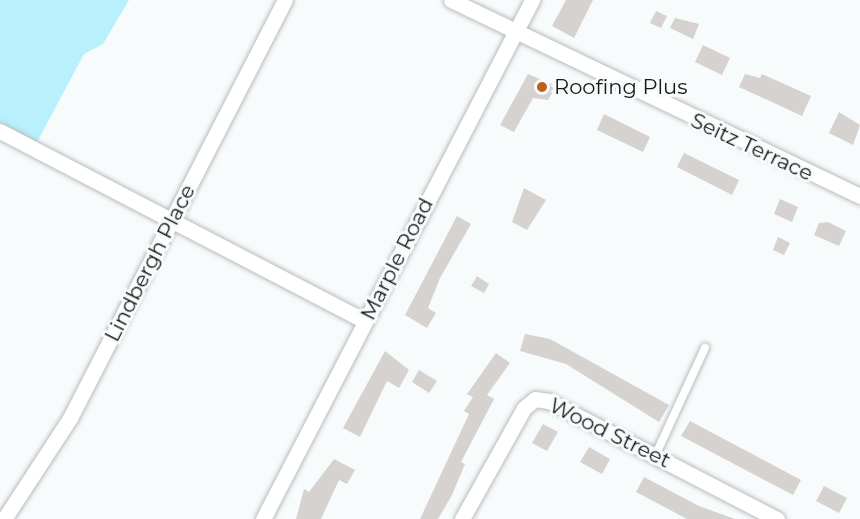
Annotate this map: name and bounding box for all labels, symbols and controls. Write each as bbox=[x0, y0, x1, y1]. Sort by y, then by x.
place label: Roofing Plus bbox=[554, 74, 687, 100]
marker: Roofing Plus bbox=[535, 80, 549, 94]
street label: Seitz Terrace bbox=[687, 108, 817, 186]
street label: Lindbergh Place bbox=[99, 180, 201, 346]
street label: Marple Road bbox=[355, 194, 439, 324]
street label: Wood Street bbox=[545, 393, 675, 473]

